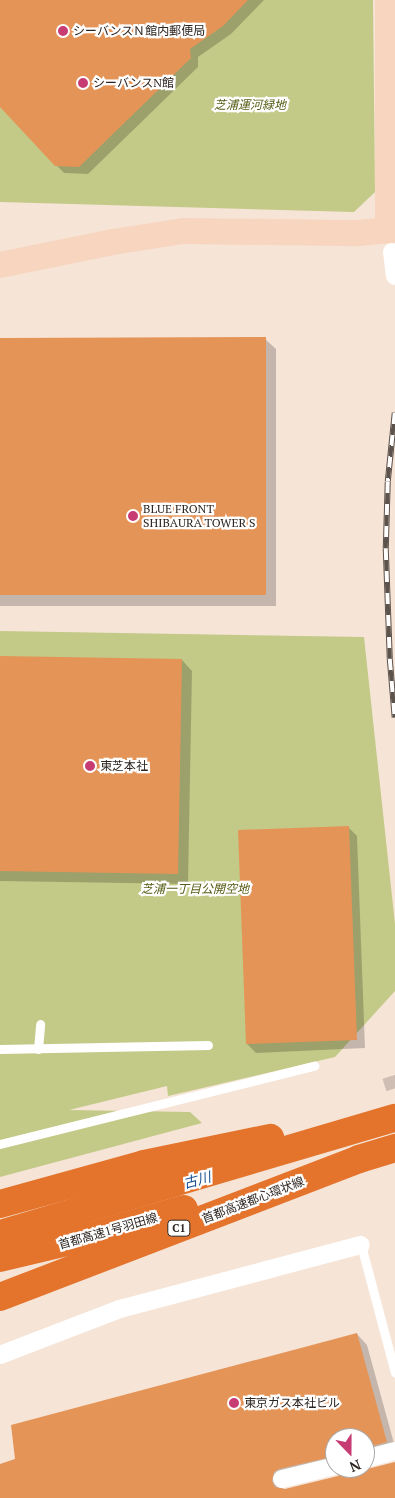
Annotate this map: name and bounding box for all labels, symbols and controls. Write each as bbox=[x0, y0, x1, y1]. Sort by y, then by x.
place label: シーバンスＮ館内郵便局 bbox=[73, 24, 205, 38]
marker: シーバンスＮ館内郵便局 bbox=[57, 25, 69, 37]
place label: シーバンスN館 bbox=[93, 76, 174, 90]
marker: シーバンスN館 bbox=[77, 77, 89, 89]
park label: 芝浦運河緑地 bbox=[214, 98, 286, 112]
place label: BLUE FRONT SHIBAURA TOWER S bbox=[143, 502, 256, 530]
marker: BLUE FRONT SHIBAURA TOWER S bbox=[127, 510, 139, 522]
place label: 東芝本社 bbox=[100, 759, 148, 773]
marker: 東芝本社 bbox=[84, 760, 96, 772]
park label: 芝浦一丁目公開空地 bbox=[141, 882, 249, 896]
water label: 古川 bbox=[181, 1168, 213, 1192]
street label: 首都高速都心環状線 bbox=[200, 1174, 306, 1226]
street label: 首都高速1号羽田線 bbox=[57, 1210, 159, 1252]
road number: C1 bbox=[166, 1220, 192, 1236]
place label: 東京ガス本社ビル bbox=[244, 1396, 340, 1410]
marker: 東京ガス本社ビル bbox=[228, 1397, 240, 1409]
north arrow bbox=[325, 1428, 375, 1478]
text: N bbox=[347, 1456, 364, 1477]

